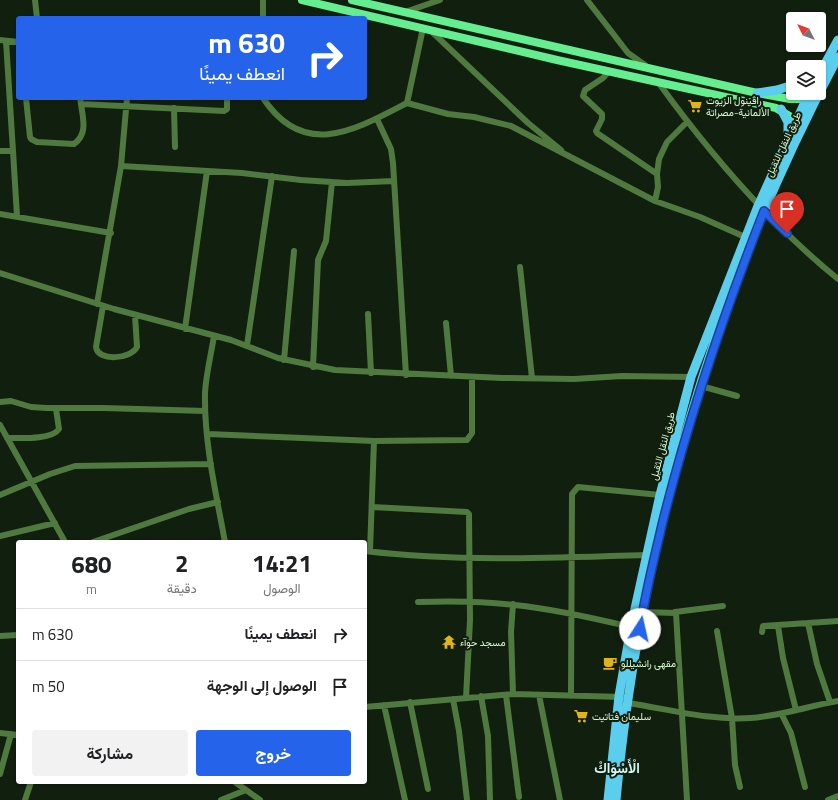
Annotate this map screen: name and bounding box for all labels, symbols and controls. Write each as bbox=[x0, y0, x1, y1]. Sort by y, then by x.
north arrow bbox=[786, 12, 826, 52]
map controls bbox=[786, 12, 826, 100]
text: 630 m bbox=[208, 21, 285, 64]
icon: right bbox=[299, 32, 351, 84]
text: انعطف يمينًا bbox=[199, 60, 285, 87]
button: layers bbox=[786, 60, 826, 100]
place label: راڤينول الزيوت الألمانية-مصراتة bbox=[706, 93, 769, 120]
supermarket icon: راڤينول الزيوت الألمانية-مصراتة bbox=[687, 98, 703, 114]
street label: طريق النقل الثقيل bbox=[762, 109, 805, 179]
pin bbox=[770, 192, 804, 233]
icon: arrive bbox=[776, 198, 798, 220]
street label: طريق النقل الثقيل bbox=[646, 410, 679, 482]
text: 2 bbox=[175, 545, 188, 581]
text: 14:21 bbox=[252, 545, 312, 581]
text: 680 bbox=[71, 546, 112, 582]
text: دقيقة bbox=[167, 578, 197, 598]
text: الوصول bbox=[263, 578, 301, 598]
text: m bbox=[86, 579, 97, 599]
position arrow bbox=[619, 608, 661, 650]
text: انعطف يمينًا bbox=[245, 622, 317, 645]
text: 630 m bbox=[32, 623, 73, 646]
icon: right bbox=[329, 624, 351, 646]
temple icon: مسجد حوآء bbox=[441, 634, 457, 650]
place label: مسجد حوآء bbox=[460, 635, 506, 650]
cafe icon: مقهى رانشيللو bbox=[602, 655, 618, 671]
place label: مقهى رانشيللو bbox=[621, 656, 676, 671]
text: الوصول إلى الوجهة bbox=[207, 674, 317, 697]
text: 50 m bbox=[32, 675, 65, 698]
icon: arrive bbox=[329, 676, 351, 698]
supermarket icon: سليمان فتاتيت bbox=[573, 708, 589, 724]
place label: سليمان فتاتيت bbox=[592, 709, 651, 724]
button: مشاركة bbox=[32, 730, 188, 776]
button: خروج bbox=[196, 730, 351, 776]
district label: الْأَسْوَاكْ bbox=[594, 757, 640, 778]

